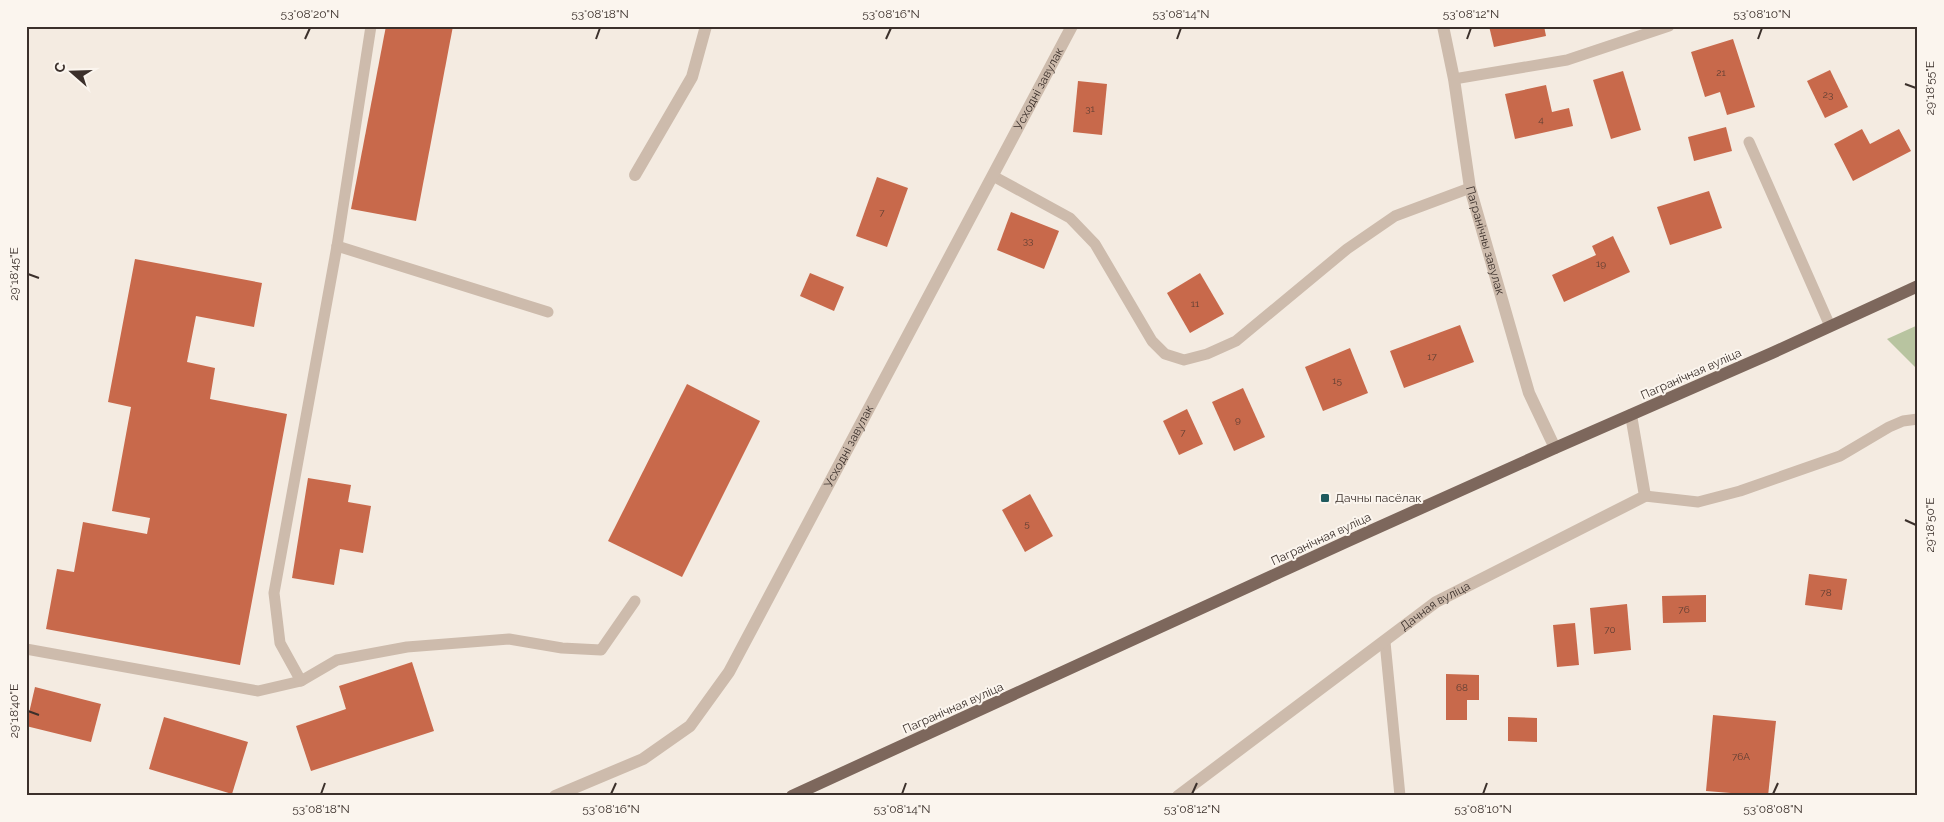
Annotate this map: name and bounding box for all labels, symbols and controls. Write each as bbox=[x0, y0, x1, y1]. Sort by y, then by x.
text: 53°08'20"N bbox=[281, 7, 339, 21]
text: 53°08'18"N bbox=[571, 7, 629, 21]
text: 53°08'16"N bbox=[862, 7, 920, 21]
text: 53°08'14"N bbox=[1153, 7, 1209, 21]
text: 53°08'12"N bbox=[1443, 7, 1499, 21]
text: 53°08'10"N bbox=[1733, 7, 1791, 21]
street label: Усходні завулак bbox=[1011, 45, 1066, 132]
north arrow bbox=[48, 48, 98, 98]
text: С bbox=[51, 60, 69, 75]
text: 29°18'55"E bbox=[1923, 61, 1937, 115]
house number: 21 bbox=[1716, 67, 1726, 78]
house number: 23 bbox=[1823, 89, 1833, 100]
house number: 31 bbox=[1085, 103, 1096, 114]
house number: 4 bbox=[1538, 114, 1544, 125]
street label: Пагранічны завулак bbox=[1463, 185, 1507, 297]
house number: 7 bbox=[879, 207, 885, 218]
house number: 33 bbox=[1023, 235, 1033, 246]
text: 29°18'45"E bbox=[7, 247, 21, 301]
house number: 19 bbox=[1596, 258, 1606, 269]
house number: 11 bbox=[1191, 298, 1200, 309]
street label: Пагранічная вуліца bbox=[1639, 346, 1743, 402]
house number: 17 bbox=[1427, 351, 1437, 362]
house number: 15 bbox=[1332, 375, 1342, 386]
street label: Усходні завулак bbox=[821, 403, 876, 490]
house number: 9 bbox=[1235, 414, 1241, 425]
house number: 7 bbox=[1180, 427, 1186, 438]
place label: Дачны пасёлак bbox=[1335, 491, 1421, 505]
marker: Дачны пасёлак bbox=[1319, 492, 1331, 504]
text: 29°18'50"E bbox=[1923, 497, 1937, 553]
street label: Пагранічная вуліца bbox=[1269, 510, 1373, 568]
house number: 5 bbox=[1024, 518, 1030, 529]
street label: Дачная вуліца bbox=[1397, 579, 1473, 633]
house number: 78 bbox=[1820, 587, 1832, 598]
house number: 76 bbox=[1678, 604, 1690, 615]
house number: 70 bbox=[1604, 624, 1616, 635]
street label: Пагранічная вуліца bbox=[901, 680, 1005, 736]
house number: 68 bbox=[1456, 682, 1468, 693]
text: 29°18'40"E bbox=[7, 684, 21, 738]
house number: 76А bbox=[1732, 751, 1750, 762]
text: 53°08'18"N bbox=[292, 802, 350, 816]
text: 53°08'16"N bbox=[582, 802, 640, 816]
text: 53°08'14"N bbox=[874, 802, 930, 816]
text: 53°08'12"N bbox=[1164, 802, 1220, 816]
text: 53°08'10"N bbox=[1454, 802, 1512, 816]
text: 53°08'08"N bbox=[1743, 802, 1803, 816]

